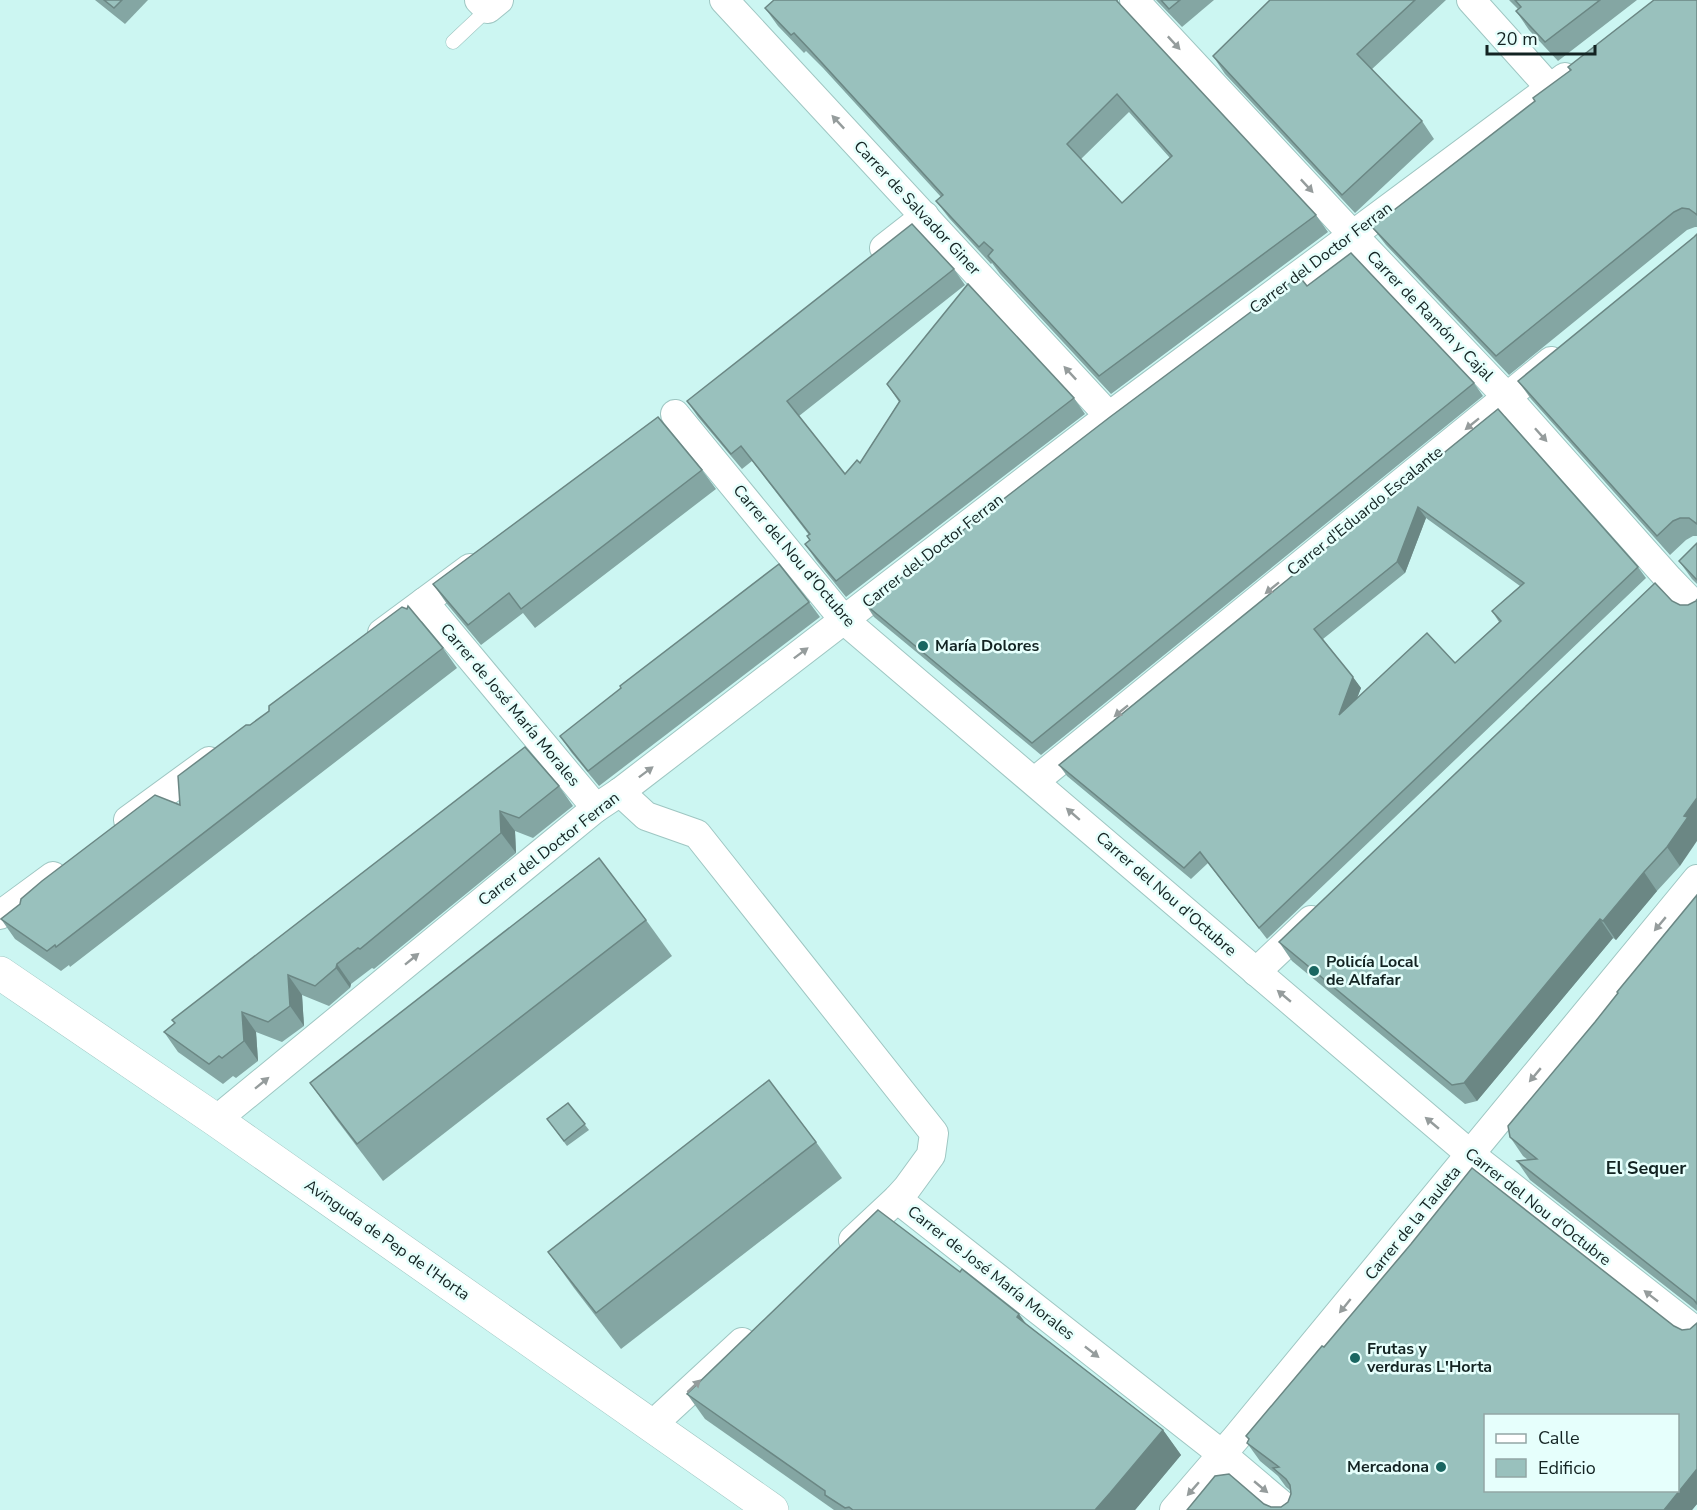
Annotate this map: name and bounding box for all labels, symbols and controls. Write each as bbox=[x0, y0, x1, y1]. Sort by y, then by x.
scale bar bbox=[1487, 18, 1595, 56]
text: 20 m bbox=[1496, 27, 1538, 51]
one-way arrow bbox=[1167, 35, 1181, 50]
one-way arrow bbox=[831, 116, 845, 130]
street label: Carrer de Salvador Giner bbox=[849, 136, 986, 280]
one-way arrow bbox=[1300, 178, 1314, 193]
street label: Carrer del Doctor Ferran bbox=[1245, 197, 1397, 319]
street label: Carrer de Ramón y Cajal bbox=[1362, 246, 1498, 386]
one-way arrow bbox=[1063, 366, 1077, 381]
one-way arrow bbox=[1464, 418, 1480, 431]
one-way arrow bbox=[1534, 427, 1547, 442]
street label: Carrer d'Eduardo Escalante bbox=[1282, 441, 1448, 581]
street label: Carrer del Nou d'Octubre bbox=[728, 480, 860, 632]
street label: Carrer del Doctor Ferran bbox=[858, 489, 1008, 613]
one-way arrow bbox=[1264, 581, 1280, 594]
street label: Carrer de José María Morales bbox=[435, 619, 585, 791]
place label: María Dolores bbox=[935, 635, 1040, 657]
marker: María Dolores bbox=[916, 639, 930, 653]
one-way arrow bbox=[793, 647, 809, 659]
one-way arrow bbox=[1113, 704, 1129, 717]
one-way arrow bbox=[639, 766, 654, 778]
street label: Carrer del Doctor Ferran bbox=[474, 787, 624, 911]
one-way arrow bbox=[1066, 808, 1081, 821]
street label: Carrer del Nou d'Octubre bbox=[1091, 827, 1241, 961]
one-way arrow bbox=[1654, 917, 1666, 932]
place label: Policía Local de Alfafar bbox=[1326, 951, 1419, 991]
one-way arrow bbox=[404, 953, 419, 966]
marker: Policía Local de Alfafar bbox=[1307, 964, 1321, 978]
one-way arrow bbox=[1277, 990, 1292, 1003]
one-way arrow bbox=[1529, 1067, 1542, 1083]
one-way arrow bbox=[254, 1077, 269, 1089]
one-way arrow bbox=[1424, 1116, 1440, 1129]
street label: Carrer del Nou d'Octubre bbox=[1460, 1143, 1616, 1271]
district label: El Sequer bbox=[1606, 1156, 1686, 1180]
street label: Carrer de la Tauleta bbox=[1360, 1161, 1466, 1285]
street label: Avinguda de Pep de l'Horta bbox=[300, 1174, 474, 1306]
street label: Carrer de José María Morales bbox=[903, 1201, 1079, 1345]
one-way arrow bbox=[1643, 1289, 1659, 1302]
one-way arrow bbox=[1338, 1298, 1351, 1314]
place label: Frutas y verduras L'Horta bbox=[1366, 1338, 1492, 1378]
one-way arrow bbox=[1084, 1345, 1100, 1358]
marker: Frutas y verduras L'Horta bbox=[1348, 1351, 1362, 1365]
one-way arrow bbox=[686, 1380, 701, 1393]
legend bbox=[1484, 1414, 1679, 1492]
text: Calle bbox=[1538, 1426, 1580, 1450]
place label: Mercadona bbox=[1347, 1456, 1429, 1478]
text: Edificio bbox=[1538, 1456, 1596, 1480]
marker: Mercadona bbox=[1434, 1460, 1448, 1474]
one-way arrow bbox=[1253, 1480, 1269, 1493]
one-way arrow bbox=[1186, 1481, 1200, 1496]

